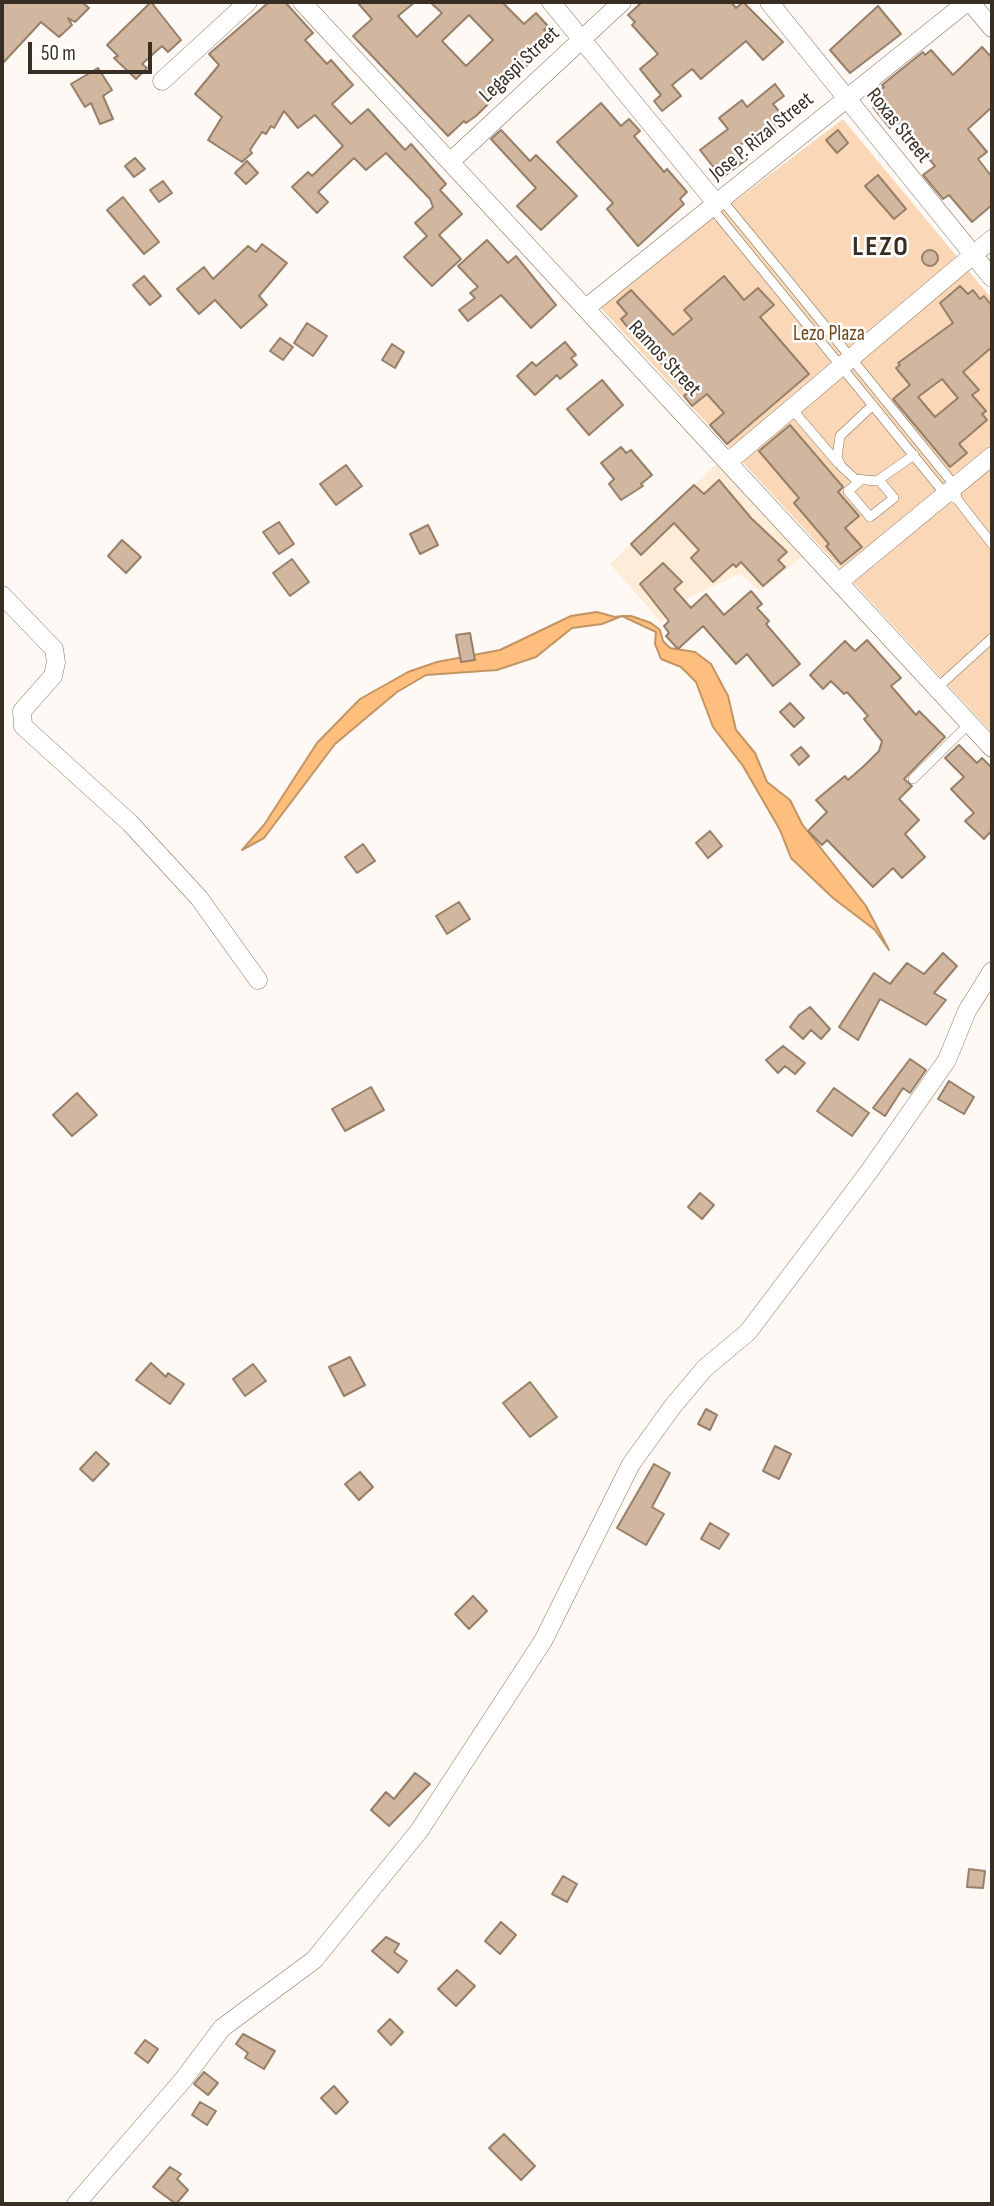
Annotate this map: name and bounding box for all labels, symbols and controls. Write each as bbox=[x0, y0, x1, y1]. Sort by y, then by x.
street label: Legaspi Street bbox=[475, 22, 565, 108]
scale bar bbox=[32, 28, 156, 72]
text: 50 m bbox=[41, 41, 76, 66]
street label: Roxas Street bbox=[860, 84, 936, 168]
street label: Jose P. Rizal Street bbox=[705, 87, 819, 187]
district label: LEZO bbox=[853, 231, 909, 265]
street label: Ramos Street bbox=[622, 316, 706, 402]
park label: Lezo Plaza bbox=[793, 322, 865, 348]

